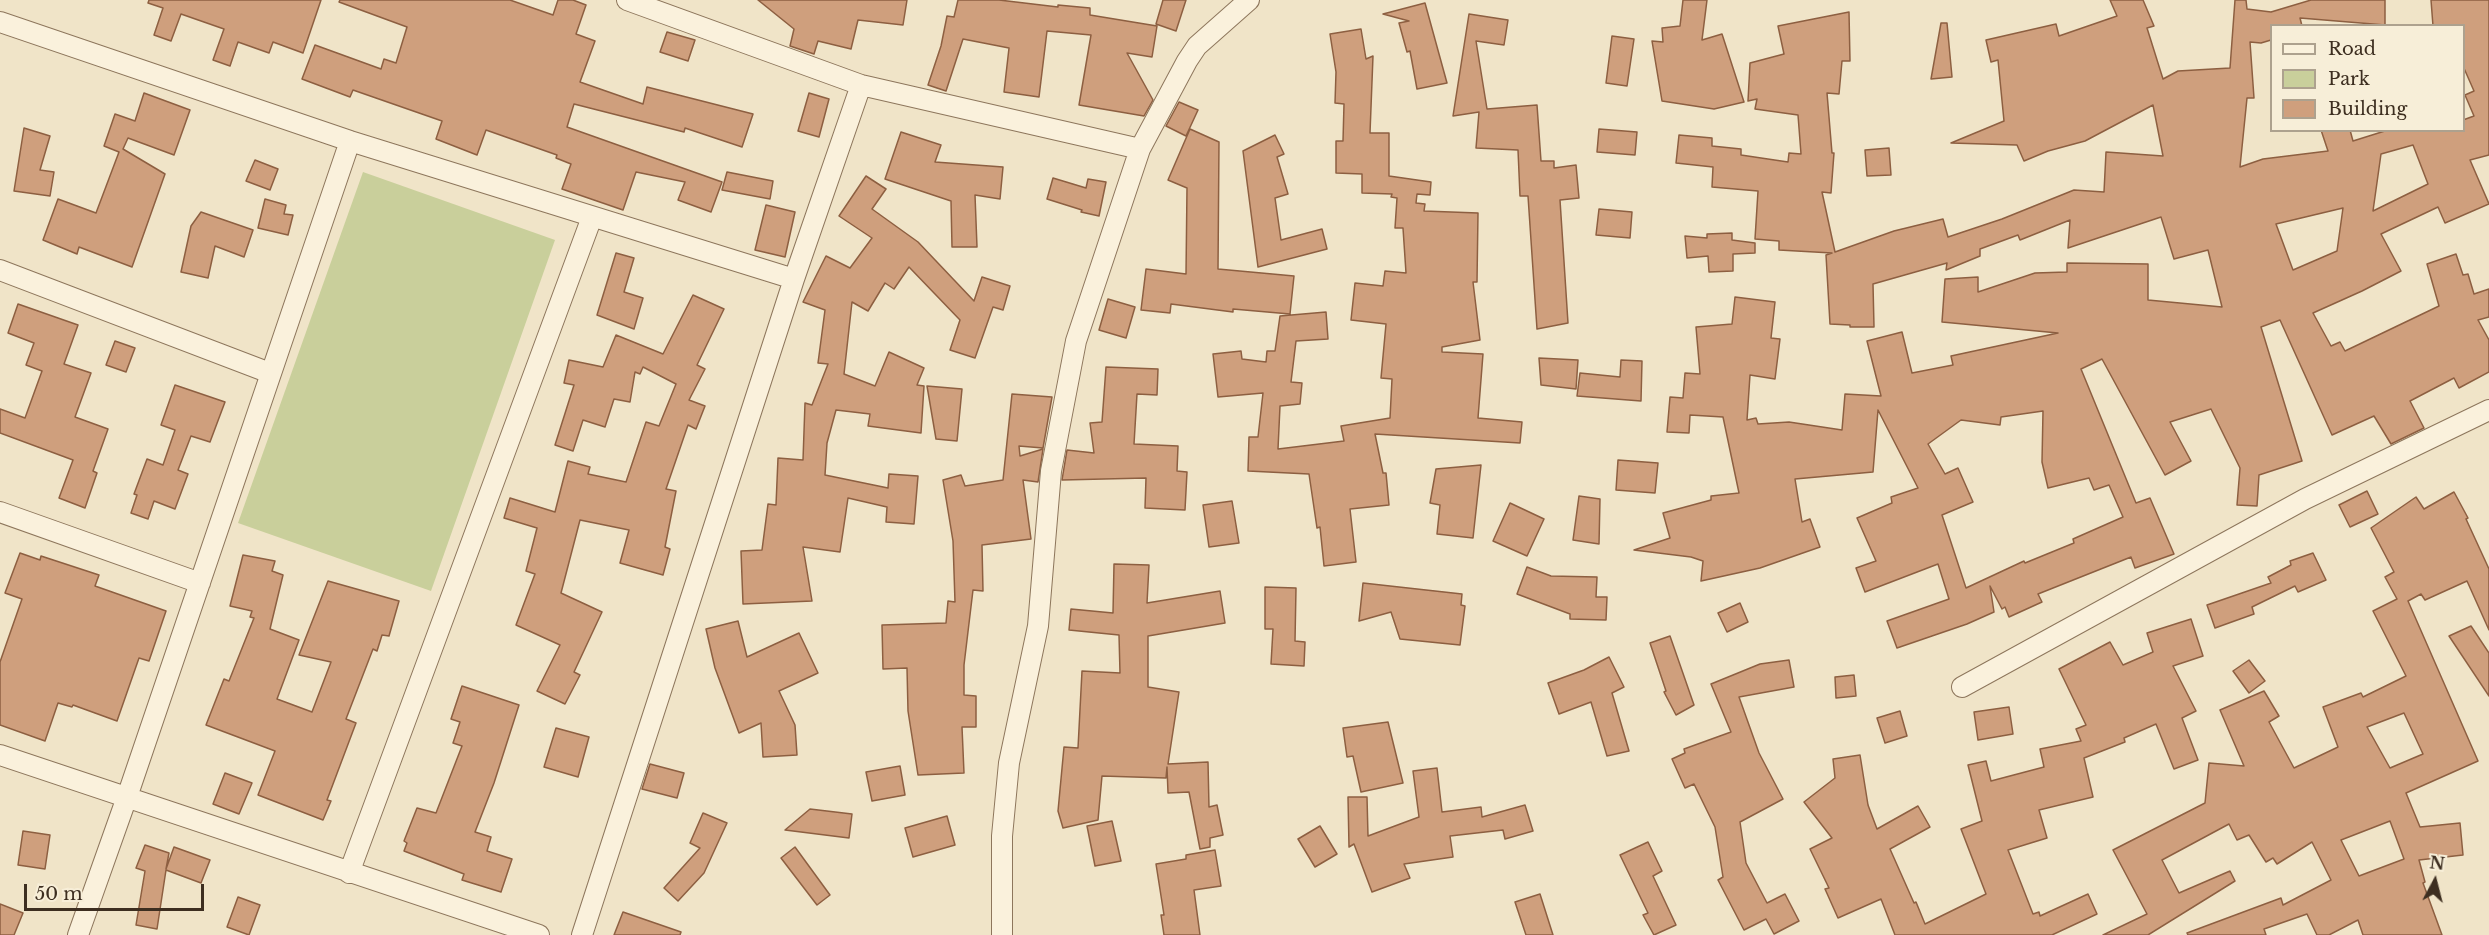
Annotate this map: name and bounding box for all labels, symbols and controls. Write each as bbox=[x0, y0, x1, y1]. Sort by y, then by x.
legend bbox=[2270, 24, 2465, 132]
text: Road bbox=[2328, 38, 2376, 60]
text: Park bbox=[2328, 68, 2370, 90]
text: Building bbox=[2328, 98, 2407, 120]
north arrow bbox=[2405, 851, 2465, 911]
text: N bbox=[2428, 852, 2446, 874]
scale bar bbox=[27, 872, 207, 910]
text: 50 m bbox=[35, 883, 83, 905]

